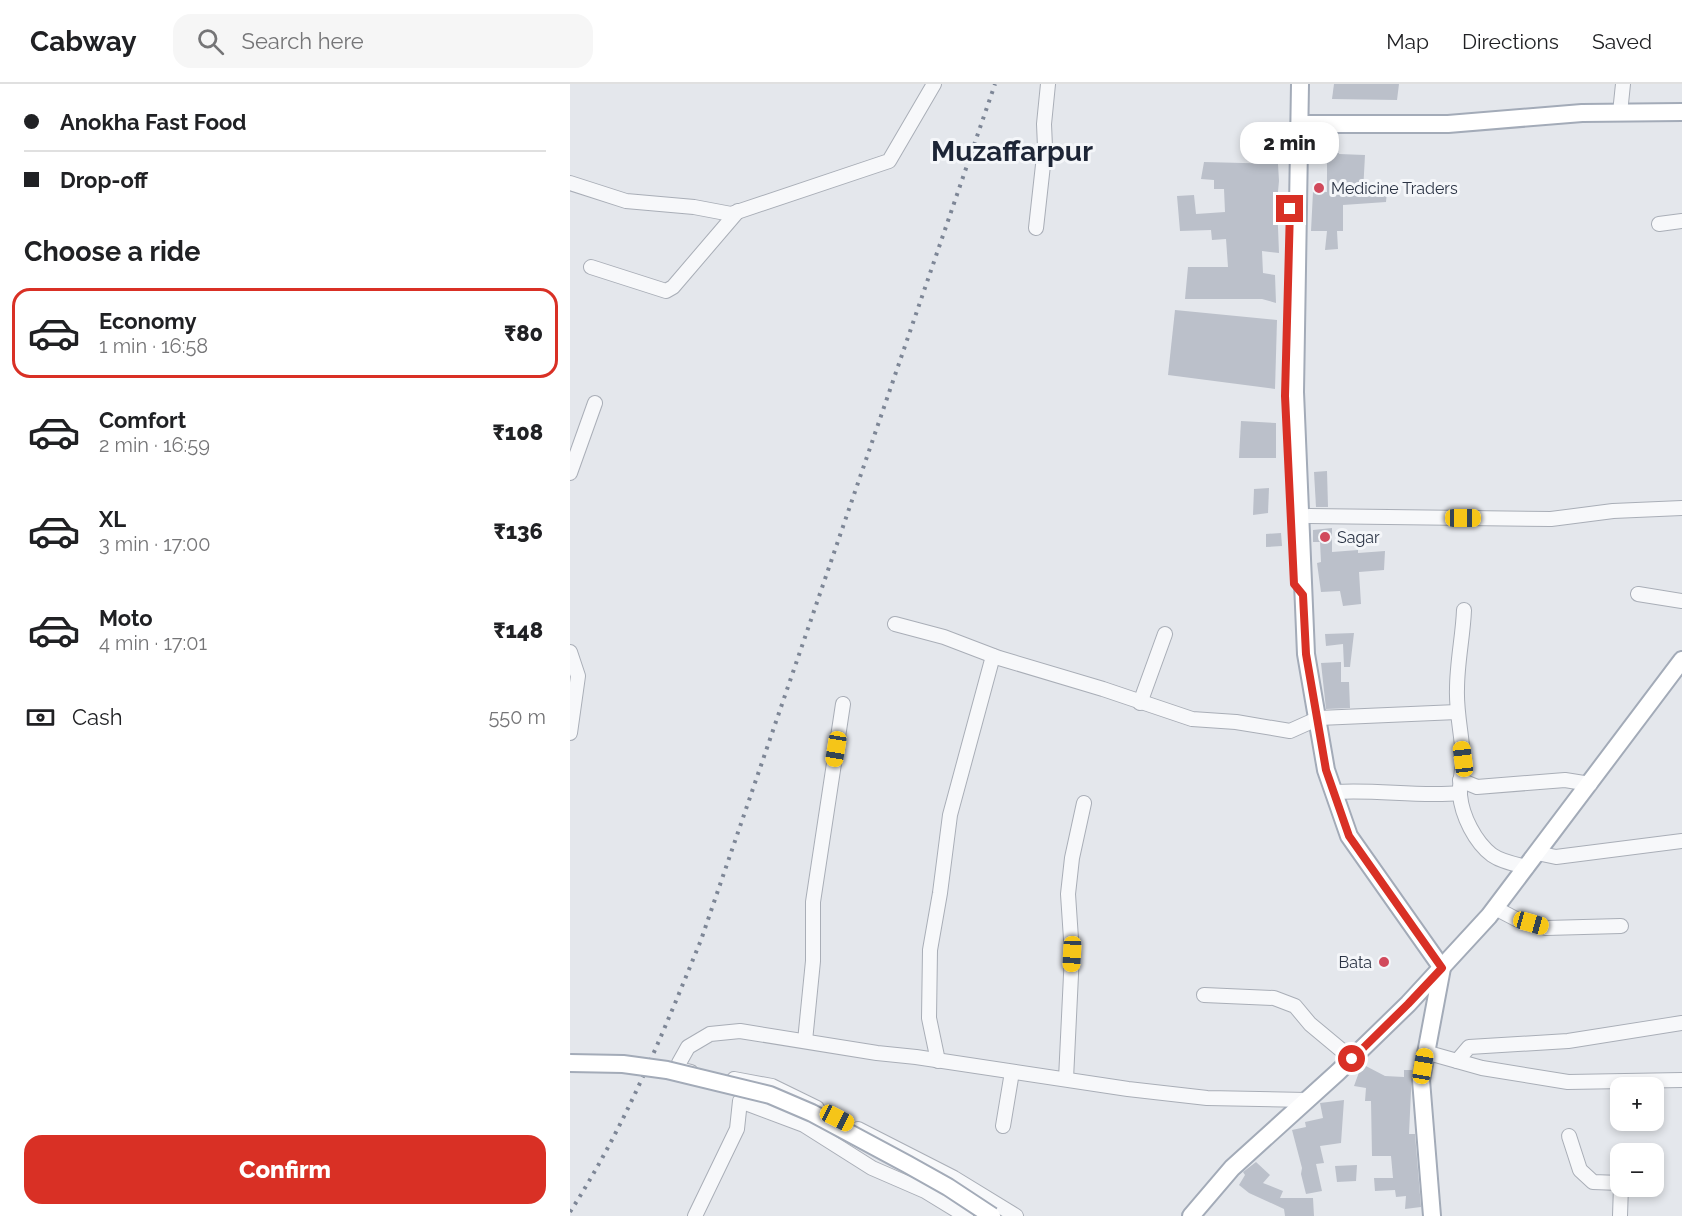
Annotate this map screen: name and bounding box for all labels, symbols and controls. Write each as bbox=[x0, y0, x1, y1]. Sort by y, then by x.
search box bbox=[173, 14, 593, 68]
text: Cabway bbox=[30, 25, 137, 58]
icon: search bbox=[194, 25, 227, 58]
text: Search here bbox=[242, 28, 364, 54]
text: Map bbox=[1386, 29, 1429, 54]
text: Directions bbox=[1462, 29, 1559, 54]
text: Saved bbox=[1592, 29, 1652, 54]
text: Anokha Fast Food bbox=[60, 109, 247, 135]
callout: 2 min bbox=[1240, 122, 1340, 164]
text: 2 min bbox=[1263, 131, 1316, 155]
district label: Muzaffarpur bbox=[931, 135, 1093, 168]
text: Drop-off bbox=[60, 167, 148, 193]
place label: Medicine Traders bbox=[1331, 179, 1458, 198]
marker: Medicine Traders bbox=[1312, 181, 1326, 195]
route end bbox=[1276, 195, 1303, 222]
text: Choose a ride bbox=[24, 236, 200, 267]
icon: car bbox=[27, 306, 81, 360]
text: Economy bbox=[99, 308, 197, 334]
text: ₹80 bbox=[504, 320, 543, 346]
text: 1 min · 16:58 bbox=[99, 334, 208, 358]
icon: car bbox=[27, 405, 81, 459]
text: Comfort bbox=[99, 407, 186, 433]
text: ₹108 bbox=[493, 419, 543, 445]
text: 2 min · 16:59 bbox=[99, 433, 210, 457]
icon: car bbox=[27, 504, 81, 558]
text: XL bbox=[99, 506, 126, 532]
car bbox=[1445, 509, 1481, 527]
text: ₹136 bbox=[493, 518, 543, 544]
place label: Sagar bbox=[1337, 528, 1380, 547]
marker: Sagar bbox=[1318, 530, 1332, 544]
text: 3 min · 17:00 bbox=[99, 532, 211, 556]
icon: car bbox=[27, 603, 81, 657]
text: Moto bbox=[99, 605, 153, 631]
text: ₹148 bbox=[493, 617, 543, 643]
text: 4 min · 17:01 bbox=[99, 631, 207, 655]
icon: cash bbox=[24, 701, 57, 734]
text: Cash bbox=[72, 704, 123, 730]
text: 550 m bbox=[488, 705, 546, 729]
car bbox=[824, 730, 848, 768]
car bbox=[1452, 740, 1474, 778]
car bbox=[1511, 909, 1551, 937]
car bbox=[1062, 936, 1082, 972]
place label: Bata bbox=[1339, 953, 1372, 972]
marker: Bata bbox=[1377, 955, 1391, 969]
route start bbox=[1338, 1045, 1365, 1072]
car bbox=[1411, 1047, 1435, 1085]
map controls bbox=[1610, 1077, 1664, 1197]
button: + bbox=[1610, 1077, 1664, 1131]
car bbox=[817, 1102, 857, 1134]
button: Confirm bbox=[24, 1135, 546, 1204]
button: − bbox=[1610, 1143, 1664, 1197]

